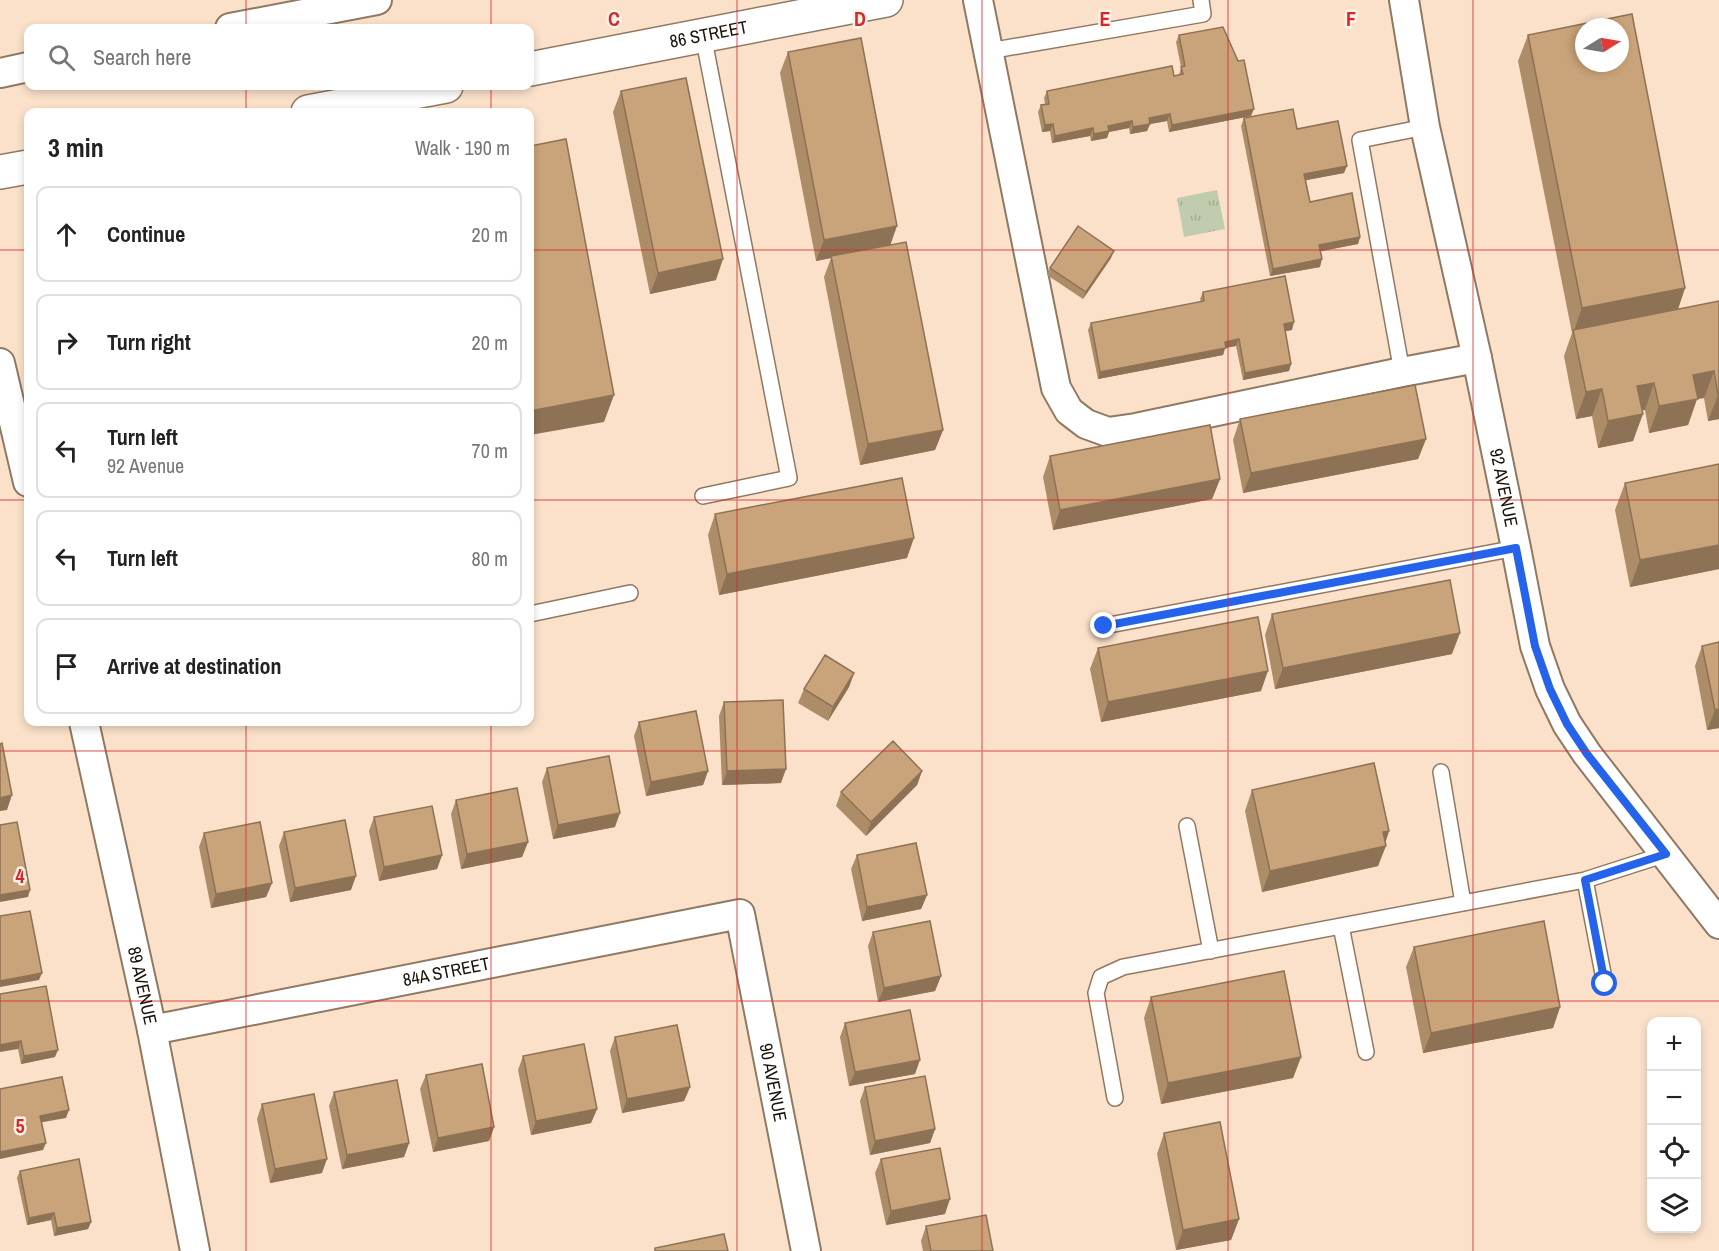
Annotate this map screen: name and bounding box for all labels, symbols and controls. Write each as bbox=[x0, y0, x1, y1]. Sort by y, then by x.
text: C bbox=[608, 5, 620, 32]
text: D bbox=[854, 5, 866, 32]
text: E bbox=[1100, 5, 1111, 32]
text: F bbox=[1346, 5, 1356, 32]
street label: 86 STREET bbox=[667, 14, 750, 54]
north arrow bbox=[1575, 18, 1629, 72]
search box bbox=[24, 24, 534, 90]
icon: search bbox=[45, 41, 78, 74]
text: Search here bbox=[93, 42, 191, 72]
text: 3 min bbox=[48, 130, 104, 165]
text: Walk · 190 m bbox=[415, 134, 510, 161]
icon: ahead bbox=[50, 218, 83, 251]
text: Continue bbox=[107, 219, 185, 249]
text: 20 m bbox=[472, 221, 508, 248]
icon: right bbox=[50, 326, 83, 359]
text: Turn right bbox=[107, 327, 191, 357]
text: 20 m bbox=[472, 329, 508, 356]
text: Turn left bbox=[107, 422, 178, 452]
icon: left bbox=[50, 434, 83, 467]
text: 70 m bbox=[472, 437, 508, 464]
street label: 92 AVENUE bbox=[1484, 446, 1524, 529]
text: 92 Avenue bbox=[107, 452, 184, 479]
icon: left bbox=[50, 542, 83, 575]
text: Turn left bbox=[107, 543, 178, 573]
text: 80 m bbox=[472, 545, 508, 572]
route end bbox=[1090, 612, 1116, 638]
icon: arrive bbox=[50, 650, 83, 683]
text: Arrive at destination bbox=[107, 651, 281, 681]
text: 4 bbox=[15, 862, 25, 889]
street label: 89 AVENUE bbox=[122, 944, 163, 1027]
street label: 84A STREET bbox=[401, 951, 492, 992]
route start bbox=[1591, 970, 1617, 996]
map controls bbox=[1647, 1017, 1701, 1233]
button: + bbox=[1647, 1017, 1701, 1071]
street label: 90 AVENUE bbox=[754, 1041, 793, 1124]
button: − bbox=[1647, 1071, 1701, 1125]
text: 5 bbox=[15, 1112, 25, 1139]
button: locate bbox=[1647, 1125, 1701, 1179]
button: layers bbox=[1647, 1179, 1701, 1233]

